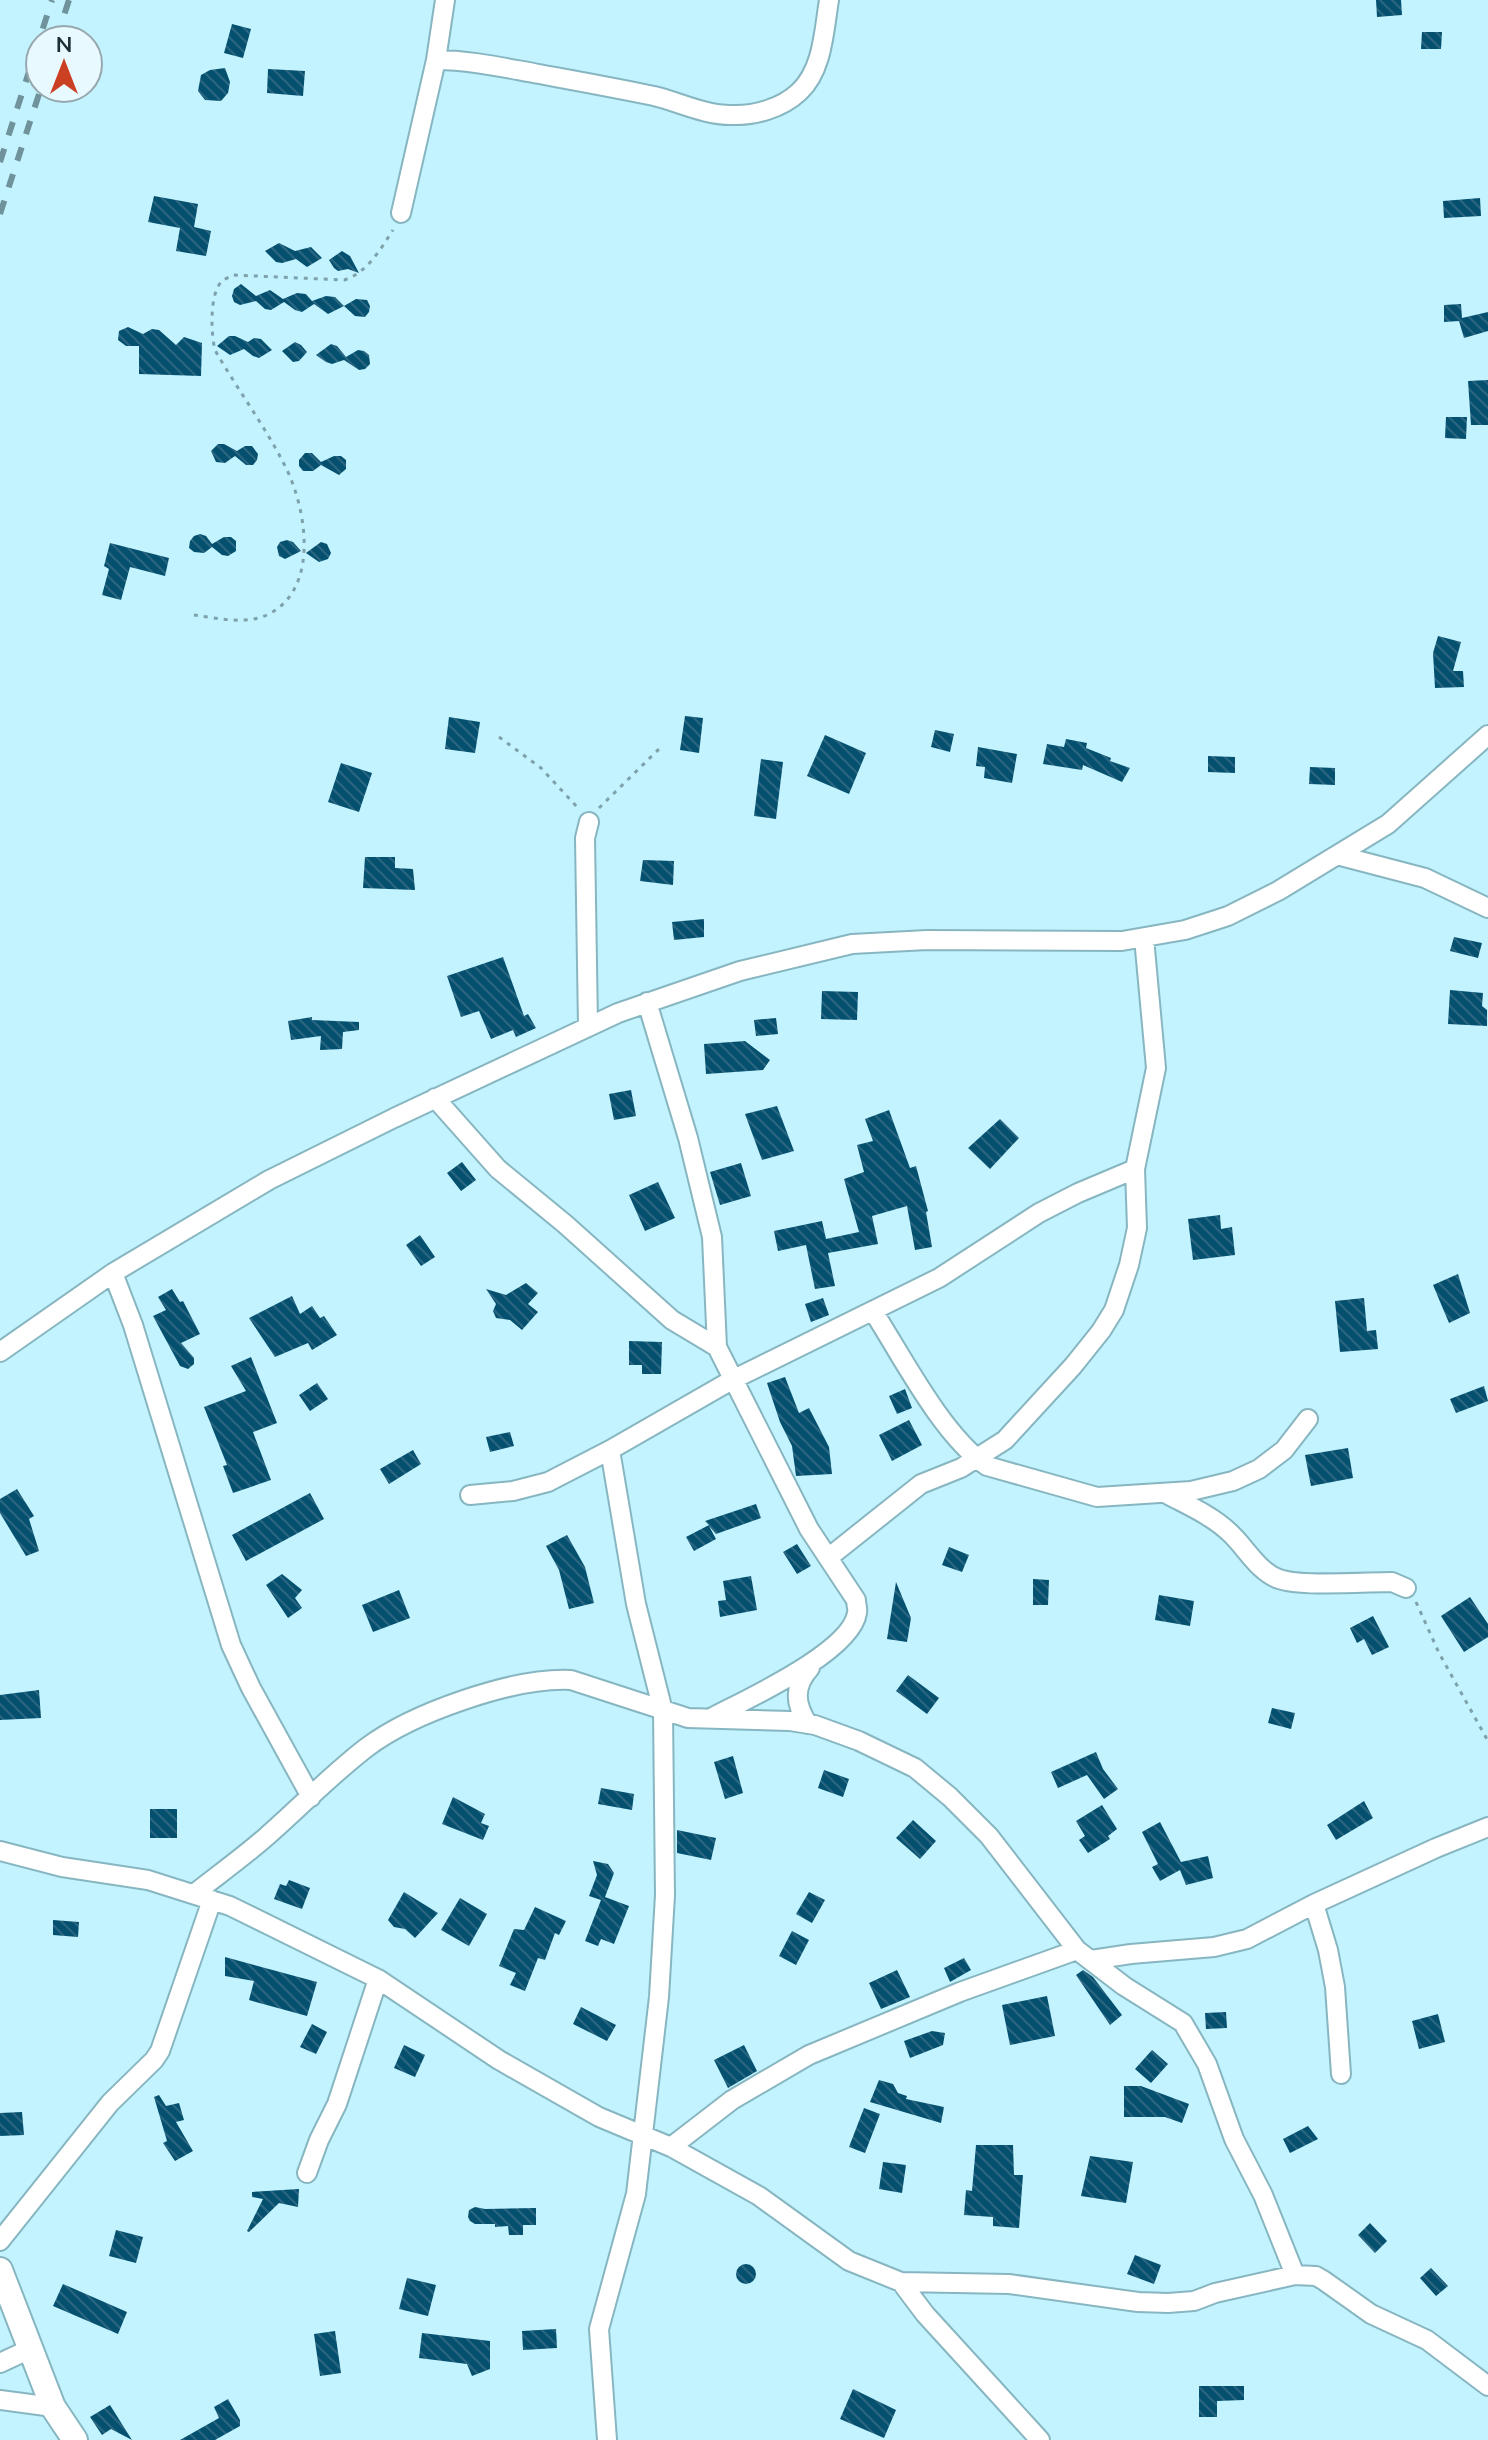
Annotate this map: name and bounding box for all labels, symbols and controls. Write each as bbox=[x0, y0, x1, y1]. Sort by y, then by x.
north arrow bbox=[24, 24, 104, 104]
text: N bbox=[56, 30, 72, 58]

